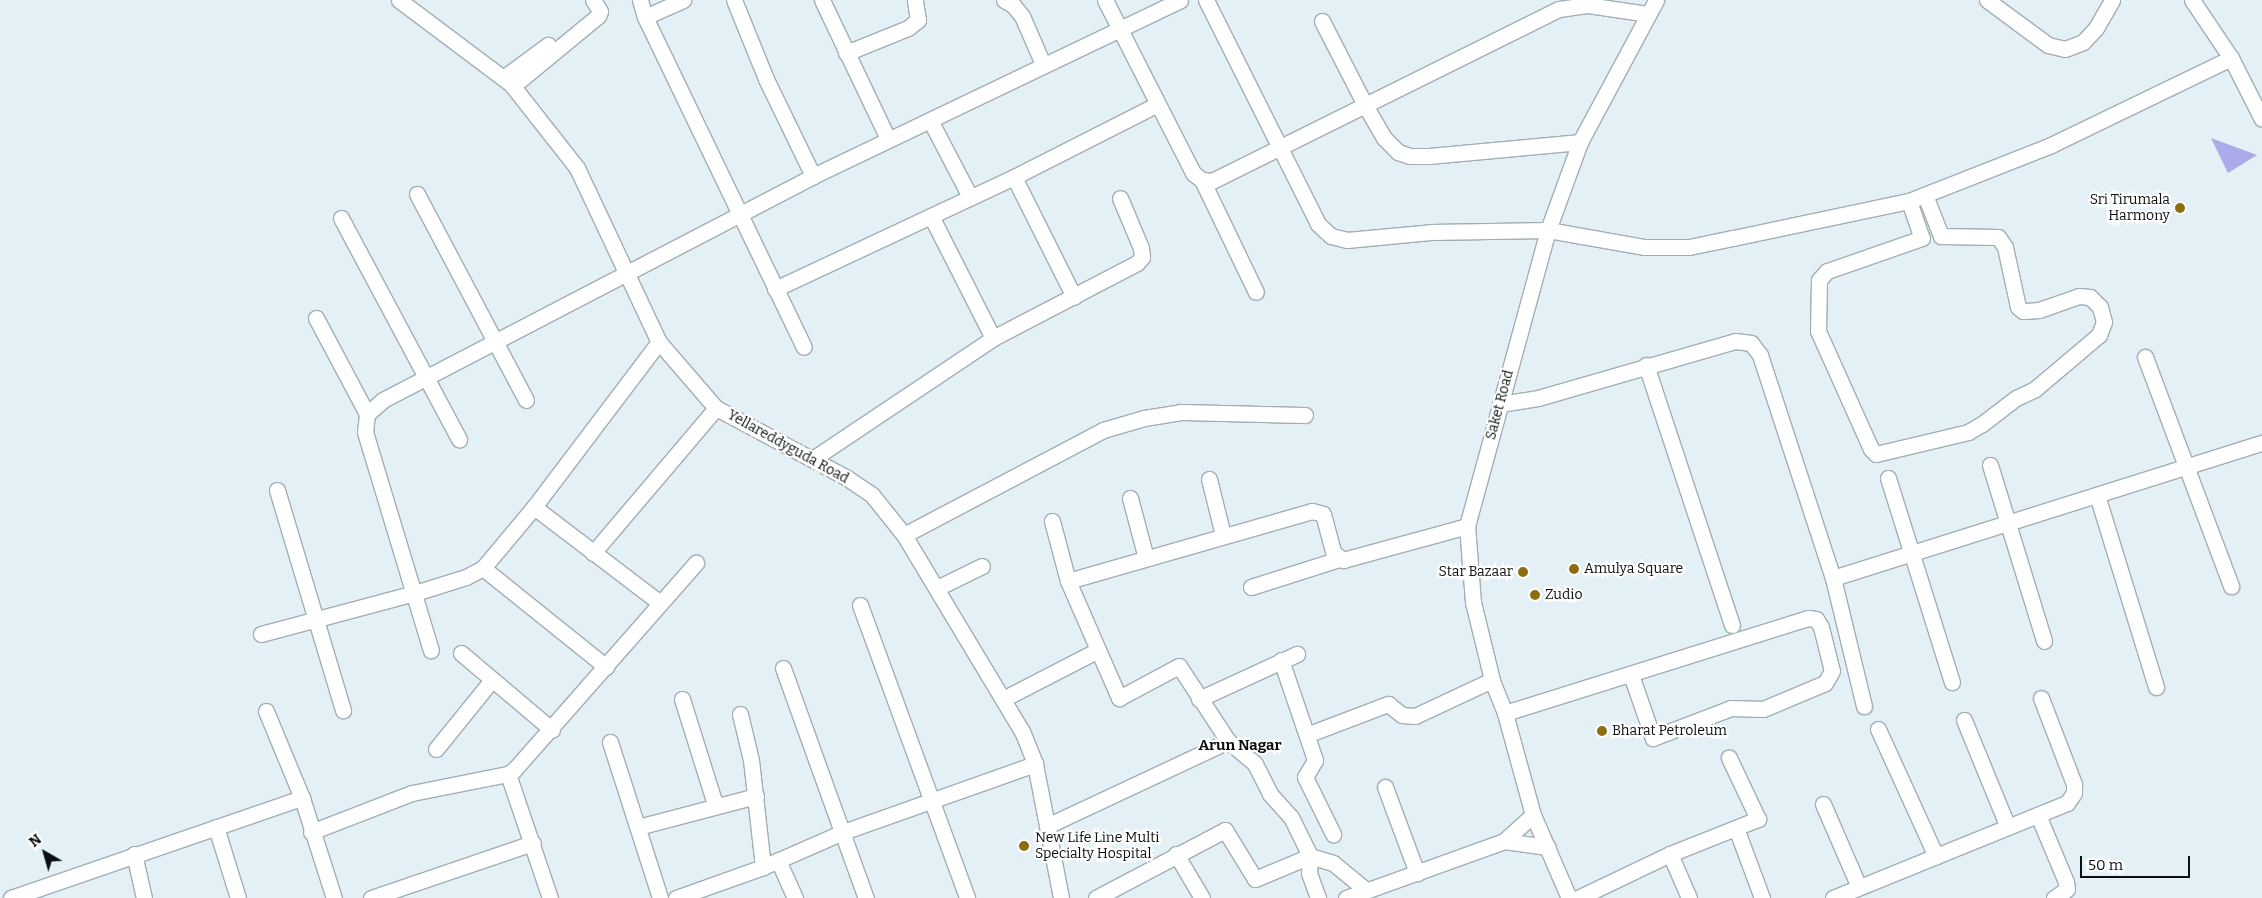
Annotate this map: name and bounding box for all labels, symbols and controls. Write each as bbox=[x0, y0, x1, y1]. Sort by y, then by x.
place label: Sri Tirumala Harmony bbox=[2090, 192, 2170, 224]
marker: Sri Tirumala Harmony bbox=[2174, 202, 2186, 214]
street label: Saket Road bbox=[1483, 368, 1517, 442]
street label: Yellareddyguda Road bbox=[724, 407, 852, 487]
place label: Amulya Square bbox=[1584, 561, 1683, 577]
marker: Amulya Square bbox=[1568, 563, 1580, 575]
place label: Star Bazaar bbox=[1439, 564, 1513, 580]
marker: Star Bazaar bbox=[1517, 566, 1529, 578]
place label: Zudio bbox=[1545, 587, 1583, 603]
marker: Zudio bbox=[1529, 589, 1541, 601]
place label: Bharat Petroleum bbox=[1612, 723, 1727, 739]
marker: Bharat Petroleum bbox=[1596, 725, 1608, 737]
district label: Arun Nagar bbox=[1198, 737, 1282, 755]
north arrow bbox=[20, 828, 70, 878]
place label: New Life Line Multi Specialty Hospital bbox=[1035, 830, 1160, 862]
text: N bbox=[26, 831, 45, 851]
marker: New Life Line Multi Specialty Hospital bbox=[1017, 839, 1031, 853]
scale bar bbox=[2082, 846, 2192, 878]
text: 50 m bbox=[2088, 856, 2123, 874]

